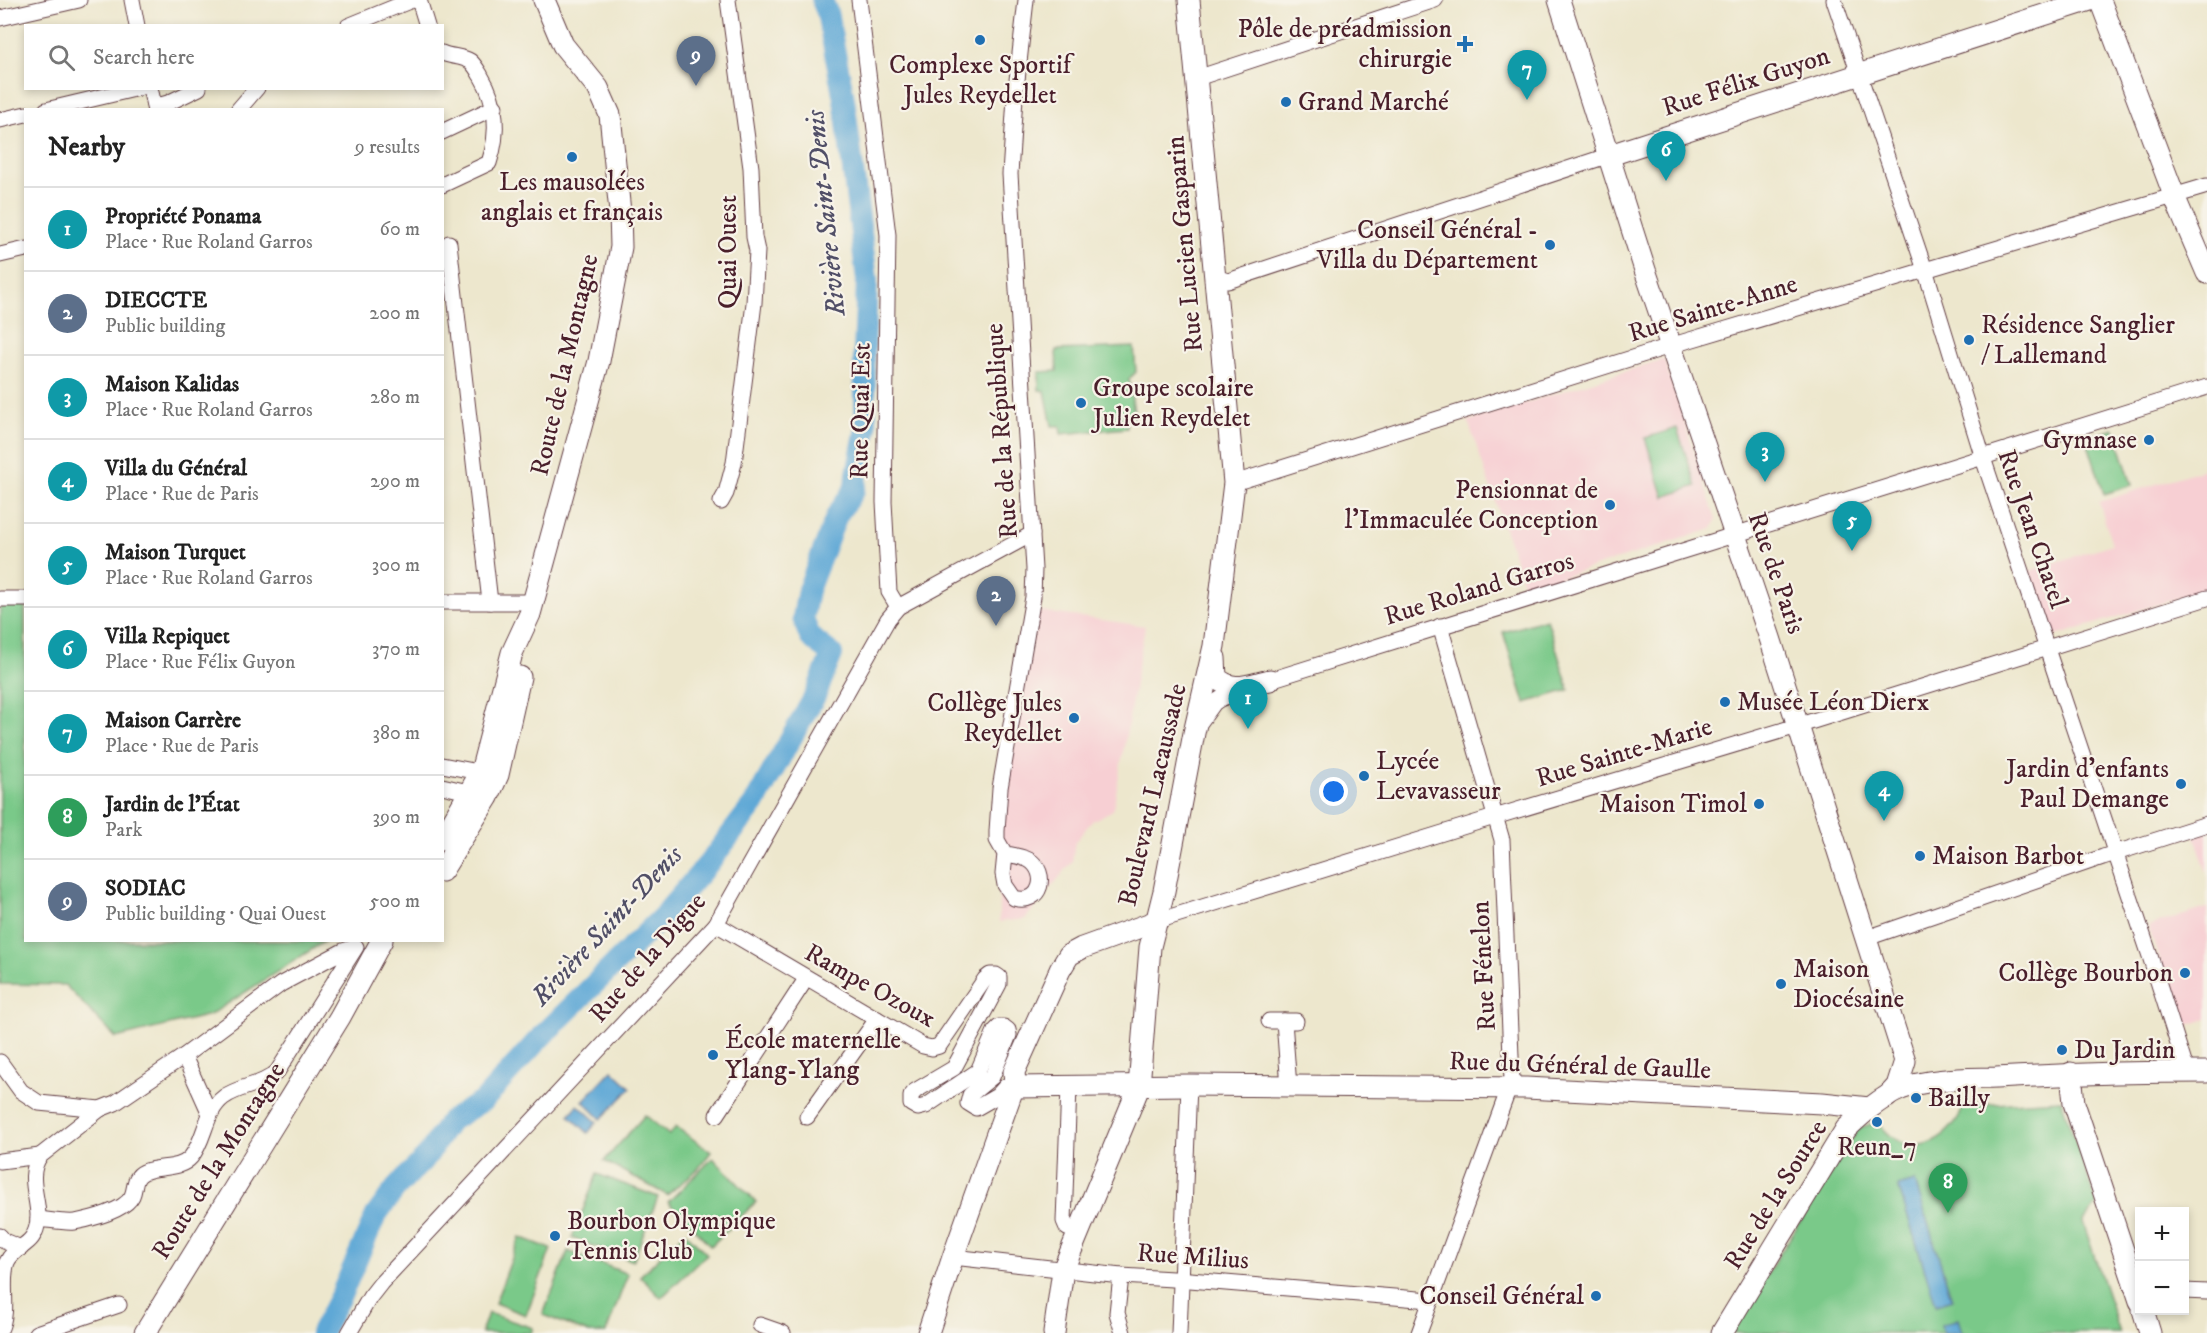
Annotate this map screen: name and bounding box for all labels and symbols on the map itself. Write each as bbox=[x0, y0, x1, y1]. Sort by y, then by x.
place label: Pôle de préadmission chirurgie bbox=[1238, 13, 1452, 76]
marker: Complexe Sportif Jules Reydellet bbox=[973, 33, 987, 47]
marker: Pôle de préadmission chirurgie bbox=[1456, 35, 1474, 53]
pin: 9 bbox=[676, 36, 716, 86]
street label: Rue Félix Guyon bbox=[1658, 39, 1834, 125]
place label: Complexe Sportif Jules Reydellet bbox=[889, 49, 1075, 112]
pin: 7 bbox=[1508, 51, 1546, 100]
place label: Grand Marché bbox=[1298, 86, 1449, 119]
marker: Grand Marché bbox=[1279, 95, 1293, 109]
water label: Rivière Saint-Denis bbox=[798, 107, 854, 319]
pin: 6 bbox=[1646, 132, 1686, 181]
street label: Rue Lucien Gasparin bbox=[1159, 134, 1211, 354]
marker: Les mausolées anglais et français bbox=[565, 150, 579, 164]
place label: Les mausolées anglais et français bbox=[481, 166, 663, 229]
street label: Quai Ouest bbox=[712, 195, 745, 309]
place label: Conseil Général - Villa du Département bbox=[1316, 214, 1538, 277]
marker: Conseil Général - Villa du Département bbox=[1543, 238, 1557, 252]
street label: Route de la Montagne bbox=[523, 251, 607, 479]
street label: Rue Sainte-Anne bbox=[1624, 268, 1802, 350]
place label: Résidence Sanglier / Lallemand bbox=[1981, 309, 2175, 372]
street label: Rue de la République bbox=[978, 322, 1026, 540]
marker: Résidence Sanglier / Lallemand bbox=[1962, 333, 1976, 347]
street label: Rue Quai Est bbox=[843, 342, 879, 480]
place label: Groupe scolaire Julien Reydelet bbox=[1091, 372, 1254, 435]
marker: Groupe scolaire Julien Reydelet bbox=[1074, 396, 1088, 410]
place label: Gymnase bbox=[2043, 424, 2137, 457]
pin: 3 bbox=[1746, 432, 1784, 482]
marker: Gymnase bbox=[2142, 433, 2156, 447]
street label: Rue Jean Chatel bbox=[1989, 445, 2075, 613]
place label: Pensionnat de l'Immaculée Conception bbox=[1344, 474, 1598, 537]
marker: Pensionnat de l'Immaculée Conception bbox=[1603, 498, 1617, 512]
pin: 5 bbox=[1832, 502, 1872, 551]
street label: Rue de Paris bbox=[1740, 508, 1812, 638]
street label: Rue Roland Garros bbox=[1380, 544, 1578, 634]
pin: 2 bbox=[976, 576, 1016, 626]
street label: Boulevard Lacaussade bbox=[1111, 680, 1195, 910]
pin: 1 bbox=[1228, 680, 1268, 729]
place label: Musée Léon Dierx bbox=[1737, 686, 1930, 719]
place label: Collège Jules Reydellet bbox=[927, 687, 1062, 750]
marker: Musée Léon Dierx bbox=[1718, 695, 1732, 709]
marker: Collège Jules Reydellet bbox=[1067, 711, 1081, 725]
street label: Rue Sainte-Marie bbox=[1532, 711, 1716, 795]
place label: Lycée Levavasseur bbox=[1376, 745, 1501, 808]
place label: Jardin d'enfants Paul Demange bbox=[2004, 753, 2169, 816]
marker: Lycée Levavasseur bbox=[1357, 769, 1371, 783]
pin: 4 bbox=[1864, 772, 1904, 821]
your location bbox=[1319, 777, 1348, 806]
marker: Jardin d'enfants Paul Demange bbox=[2174, 777, 2188, 791]
place label: Maison Timol bbox=[1599, 788, 1747, 821]
marker: Maison Timol bbox=[1752, 797, 1766, 811]
water label: Rivière Saint-Denis bbox=[523, 838, 691, 1014]
place label: Maison Barbot bbox=[1932, 840, 2084, 873]
marker: Maison Barbot bbox=[1913, 849, 1927, 863]
street label: Rue de la Digue bbox=[582, 886, 714, 1030]
street label: Rue Fénelon bbox=[1464, 900, 1504, 1032]
street label: Rampe Ozoux bbox=[799, 936, 942, 1036]
place label: Maison Diocésaine bbox=[1793, 953, 1904, 1016]
place label: Collège Bourbon bbox=[1998, 957, 2173, 990]
marker: Collège Bourbon bbox=[2178, 966, 2192, 980]
marker: Maison Diocésaine bbox=[1774, 977, 1788, 991]
place label: École maternelle Ylang-Ylang bbox=[725, 1024, 901, 1087]
place label: Du Jardin bbox=[2074, 1034, 2176, 1067]
marker: Du Jardin bbox=[2055, 1043, 2069, 1057]
street label: Rue du Général de Gaulle bbox=[1449, 1045, 1711, 1087]
marker: École maternelle Ylang-Ylang bbox=[706, 1048, 720, 1062]
street label: Route de la Montagne bbox=[145, 1056, 293, 1266]
place label: Bailly bbox=[1928, 1082, 1990, 1115]
marker: Bailly bbox=[1909, 1091, 1923, 1105]
street label: Rue de la Source bbox=[1717, 1114, 1835, 1276]
marker: Reun_7 bbox=[1870, 1115, 1884, 1129]
place label: Reun_7 bbox=[1837, 1131, 1917, 1164]
pin: 8 bbox=[1928, 1164, 1968, 1213]
place label: Bourbon Olympique Tennis Club bbox=[567, 1205, 776, 1268]
marker: Bourbon Olympique Tennis Club bbox=[548, 1229, 562, 1243]
street label: Rue Milius bbox=[1136, 1237, 1250, 1277]
place label: Conseil Général bbox=[1419, 1280, 1584, 1313]
marker: Conseil Général bbox=[1589, 1289, 1603, 1303]

